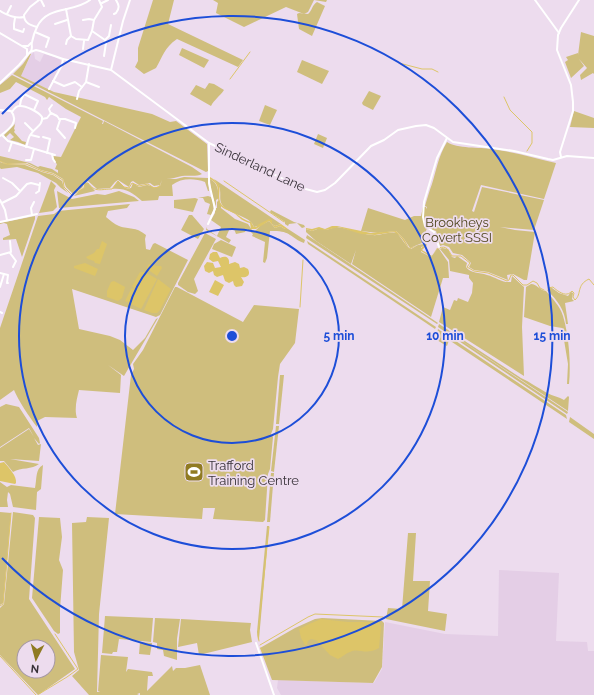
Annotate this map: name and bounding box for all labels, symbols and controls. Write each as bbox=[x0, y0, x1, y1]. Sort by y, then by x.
street label: Sinderland Lane bbox=[212, 139, 308, 195]
park label: Brookheys Covert SSSI bbox=[422, 215, 492, 245]
centre of rings bbox=[225, 329, 239, 343]
text: 5 min bbox=[323, 329, 355, 343]
text: 10 min bbox=[426, 329, 464, 343]
text: 15 min bbox=[534, 329, 570, 343]
place label: Trafford Training Centre bbox=[208, 458, 299, 488]
sports icon: Trafford Training Centre bbox=[183, 461, 205, 483]
north arrow bbox=[16, 639, 56, 679]
text: N bbox=[30, 662, 40, 675]

